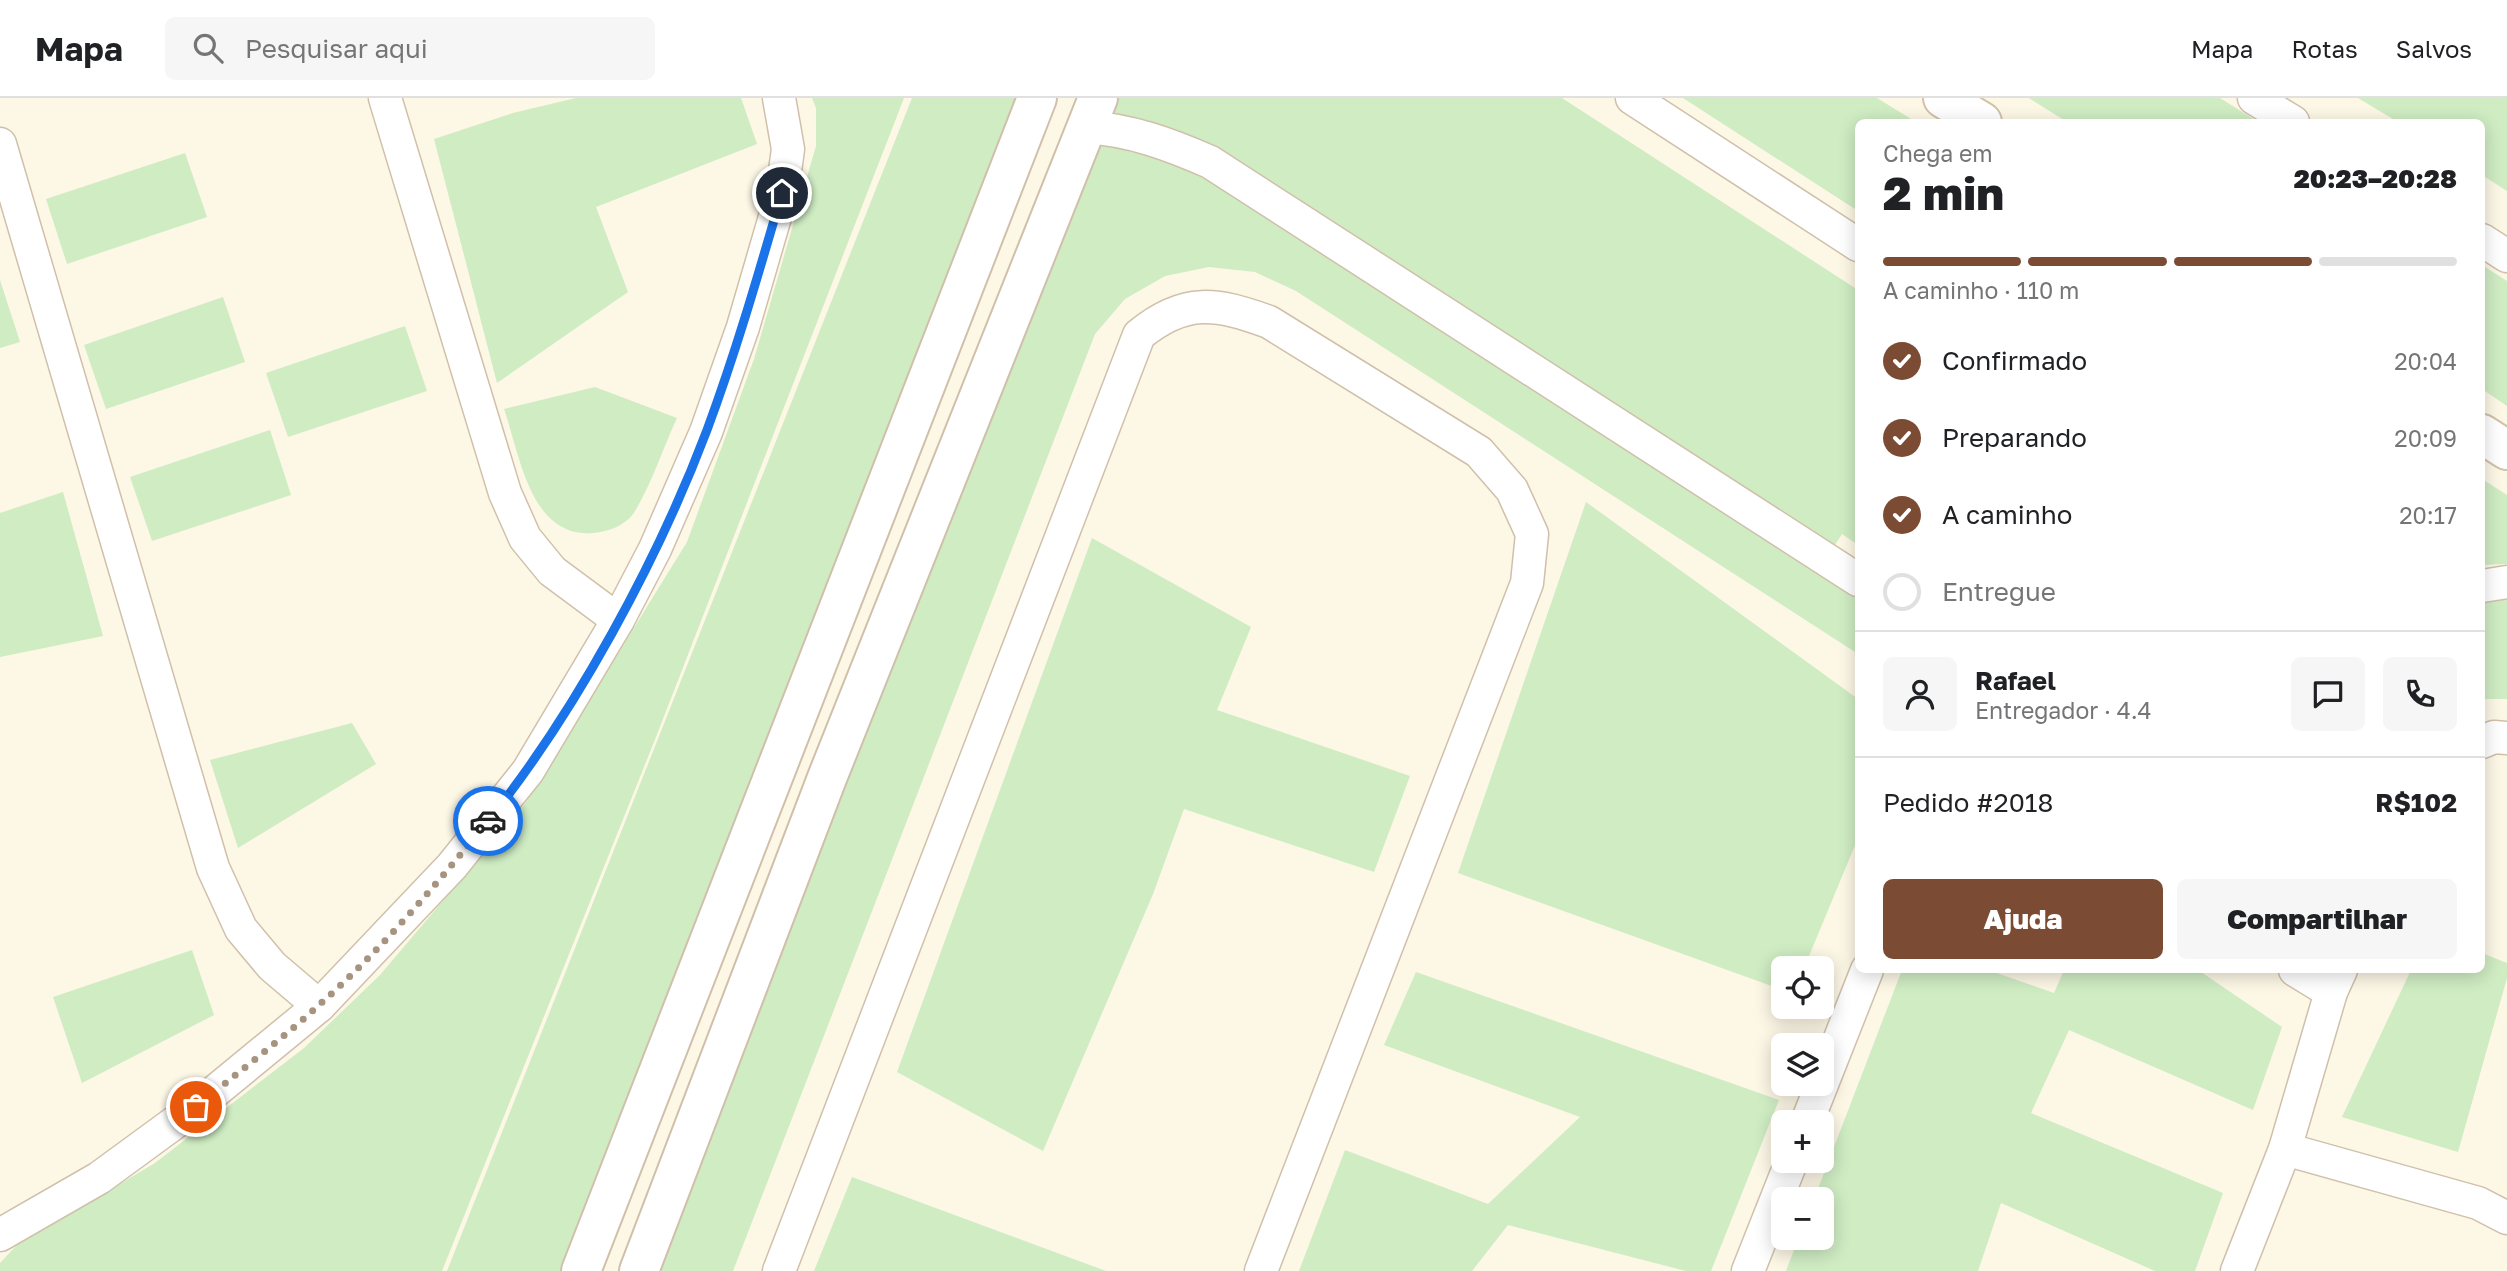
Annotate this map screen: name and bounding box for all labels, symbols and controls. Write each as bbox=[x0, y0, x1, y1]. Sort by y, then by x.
search box bbox=[165, 17, 655, 80]
text: Mapa bbox=[35, 29, 123, 68]
icon: search bbox=[189, 29, 227, 67]
text: Pesquisar aqui bbox=[245, 33, 428, 64]
text: Mapa bbox=[2191, 34, 2253, 63]
text: Rotas bbox=[2291, 34, 2358, 63]
text: Salvos bbox=[2396, 34, 2472, 63]
text: Chega em bbox=[1883, 139, 1993, 167]
pin bbox=[752, 163, 812, 223]
text: 20:23–20:28 bbox=[2294, 163, 2457, 194]
text: 2 min bbox=[1883, 165, 2004, 220]
icon: home bbox=[763, 174, 801, 212]
text: A caminho · 110 m bbox=[1883, 276, 2079, 304]
icon: check bbox=[1883, 342, 1921, 380]
text: Confirmado bbox=[1942, 345, 2087, 376]
text: 20:04 bbox=[2394, 347, 2457, 375]
icon: check bbox=[1883, 419, 1921, 457]
text: Preparando bbox=[1942, 422, 2087, 453]
text: 20:09 bbox=[2394, 424, 2457, 452]
icon: check bbox=[1883, 496, 1921, 534]
text: A caminho bbox=[1942, 499, 2072, 530]
text: 20:17 bbox=[2399, 501, 2457, 529]
text: Entregue bbox=[1942, 576, 2056, 607]
button: person bbox=[1883, 657, 1957, 731]
button: chat bbox=[2291, 657, 2365, 731]
button: phone bbox=[2383, 657, 2457, 731]
text: Rafael bbox=[1975, 665, 2056, 696]
text: Entregador · 4.4 bbox=[1975, 696, 2152, 724]
courier bbox=[453, 786, 523, 856]
text: Pedido #2018 bbox=[1883, 787, 2053, 818]
text: R$102 bbox=[2375, 787, 2457, 818]
icon: car bbox=[469, 802, 507, 840]
button: Ajuda bbox=[1883, 879, 2163, 959]
button: Compartilhar bbox=[2177, 879, 2457, 959]
map controls bbox=[1771, 956, 1834, 1250]
button: locate bbox=[1771, 956, 1834, 1019]
button: layers bbox=[1771, 1033, 1834, 1096]
pin bbox=[166, 1077, 226, 1137]
icon: bag bbox=[177, 1088, 215, 1126]
button: + bbox=[1771, 1110, 1834, 1173]
button: − bbox=[1771, 1187, 1834, 1250]

